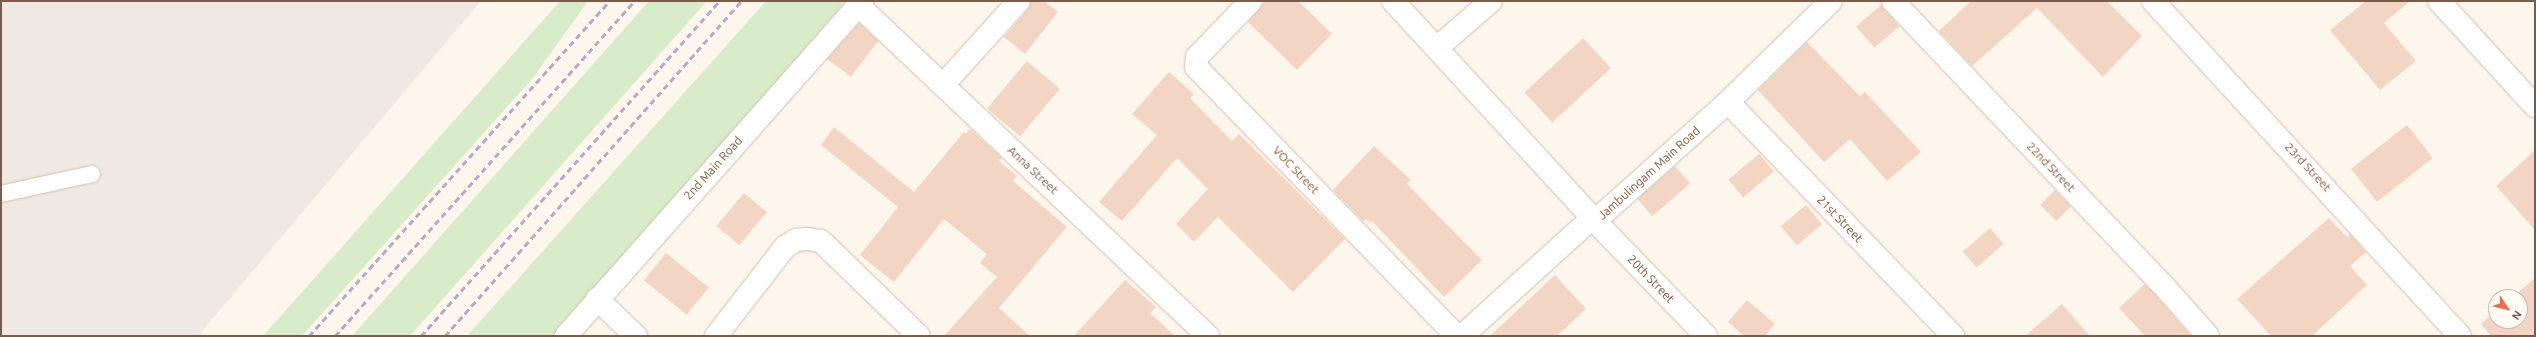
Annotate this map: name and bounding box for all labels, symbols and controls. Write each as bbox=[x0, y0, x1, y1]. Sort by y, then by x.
street label: Jambulingam Main Road bbox=[1595, 123, 1703, 223]
street label: 2nd Main Road bbox=[681, 133, 745, 203]
street label: 22nd Street bbox=[2024, 139, 2078, 195]
street label: 23rd Street bbox=[2282, 140, 2334, 194]
street label: Anna Street bbox=[1005, 143, 1061, 197]
street label: VOC Street bbox=[1270, 143, 1322, 197]
street label: 21st Street bbox=[1814, 193, 1866, 245]
street label: 20th Street bbox=[1625, 252, 1677, 306]
north arrow bbox=[2488, 289, 2528, 329]
text: N bbox=[2510, 309, 2524, 322]

